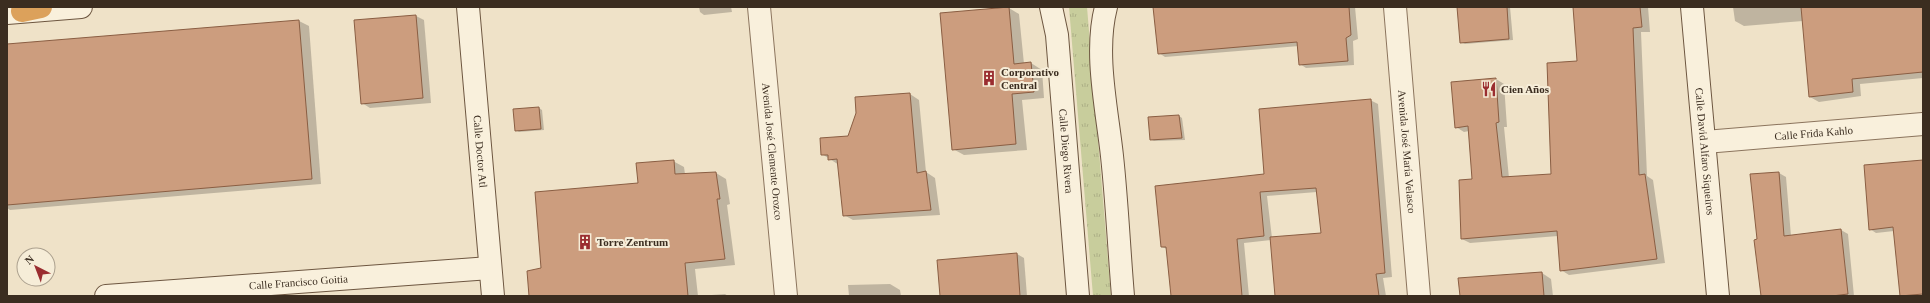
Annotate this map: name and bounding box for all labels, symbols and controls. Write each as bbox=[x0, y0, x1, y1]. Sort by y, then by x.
place label: Corporativo Central bbox=[1001, 66, 1060, 91]
building icon: Corporativo Central bbox=[980, 69, 998, 87]
restaurant icon: Cien Años bbox=[1480, 80, 1498, 98]
street label: Avenida José Clemente Orozco bbox=[760, 82, 785, 221]
place label: Cien Años bbox=[1501, 83, 1550, 95]
street label: Calle David Alfaro Siqueiros bbox=[1693, 87, 1717, 216]
street label: Avenida José María Velasco bbox=[1396, 89, 1418, 214]
street label: Calle Diego Rivera bbox=[1057, 108, 1076, 194]
street label: Calle Doctor Atl bbox=[471, 115, 490, 188]
street label: Calle Frida Kahlo bbox=[1774, 124, 1854, 142]
building icon: Torre Zentrum bbox=[576, 233, 594, 251]
place label: Torre Zentrum bbox=[597, 236, 668, 248]
north arrow bbox=[16, 247, 56, 287]
text: N bbox=[22, 252, 36, 267]
street label: Calle Francisco Goitia bbox=[249, 272, 348, 292]

